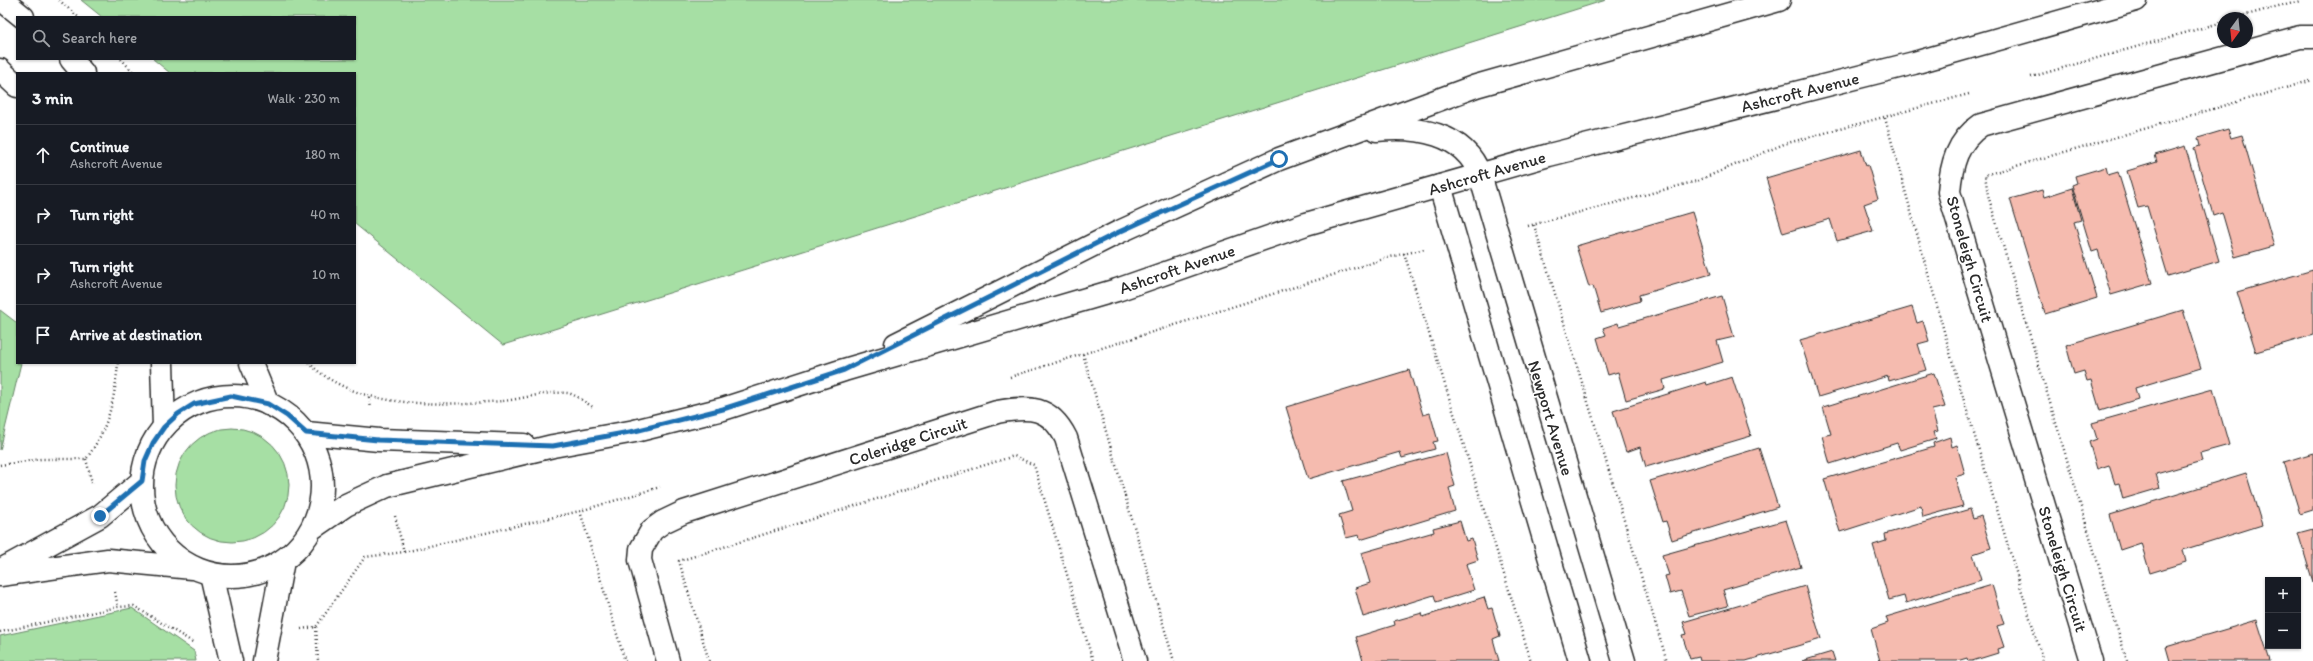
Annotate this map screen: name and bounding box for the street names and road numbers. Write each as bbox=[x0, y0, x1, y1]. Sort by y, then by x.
street label: Ashcroft Avenue bbox=[1739, 68, 1861, 116]
street label: Ashcroft Avenue bbox=[1426, 147, 1548, 199]
street label: Stoneleigh Circuit bbox=[1942, 193, 1998, 325]
street label: Ashcroft Avenue bbox=[1117, 240, 1237, 298]
street label: Newport Avenue bbox=[1524, 358, 1578, 478]
street label: Coleridge Circuit bbox=[846, 412, 970, 470]
street label: Stoneleigh Circuit bbox=[2034, 504, 2092, 635]

